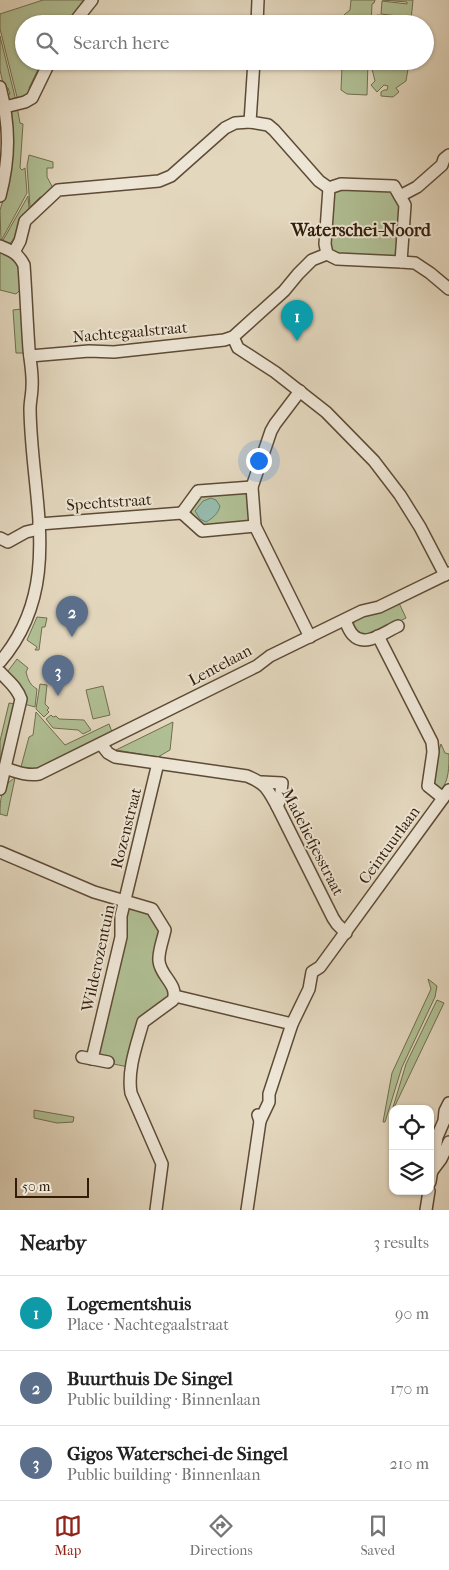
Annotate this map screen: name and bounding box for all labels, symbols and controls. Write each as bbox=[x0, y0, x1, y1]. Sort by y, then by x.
search box bbox=[15, 15, 434, 70]
icon: search bbox=[33, 29, 61, 57]
text: Search here bbox=[73, 32, 169, 54]
district label: Waterschei-Noord bbox=[290, 220, 432, 241]
pin: 1 bbox=[281, 300, 313, 341]
street label: Nachtegaalstraat bbox=[72, 317, 189, 346]
your location bbox=[246, 448, 272, 474]
street label: Spechtstraat bbox=[66, 490, 153, 514]
pin: 2 bbox=[56, 596, 88, 637]
street label: Lentelaan bbox=[185, 640, 255, 690]
pin: 3 bbox=[42, 655, 74, 696]
street label: Rozenstraat bbox=[107, 785, 145, 870]
street label: Madeliefjesstraat bbox=[278, 785, 348, 899]
street label: Ceintuurlaan bbox=[354, 802, 424, 888]
street label: Wilderozentuin bbox=[77, 902, 119, 1014]
map controls bbox=[389, 1105, 434, 1195]
button: locate bbox=[389, 1105, 434, 1150]
button: layers bbox=[389, 1150, 434, 1195]
scale bar bbox=[15, 1175, 89, 1198]
text: 50 m bbox=[22, 1178, 50, 1195]
text: Nearby bbox=[20, 1231, 86, 1255]
text: 3 results bbox=[373, 1233, 429, 1252]
text: Logementshuis bbox=[67, 1293, 191, 1315]
text: 1 bbox=[33, 1304, 39, 1323]
text: 90 m bbox=[395, 1304, 429, 1323]
text: Place · Nachtegaalstraat bbox=[67, 1315, 229, 1334]
text: Buurthuis De Singel bbox=[67, 1368, 233, 1390]
text: 2 bbox=[32, 1379, 40, 1398]
text: 170 m bbox=[390, 1379, 429, 1398]
text: Public building · Binnenlaan bbox=[67, 1390, 260, 1409]
text: Gigos Waterschei-de Singel bbox=[67, 1443, 288, 1465]
text: 3 bbox=[33, 1454, 39, 1473]
text: 210 m bbox=[390, 1454, 429, 1473]
text: Public building · Binnenlaan bbox=[67, 1465, 260, 1484]
tab: Map bbox=[54, 1512, 82, 1559]
tab: Directions bbox=[190, 1512, 253, 1559]
tab: Saved bbox=[360, 1512, 395, 1559]

